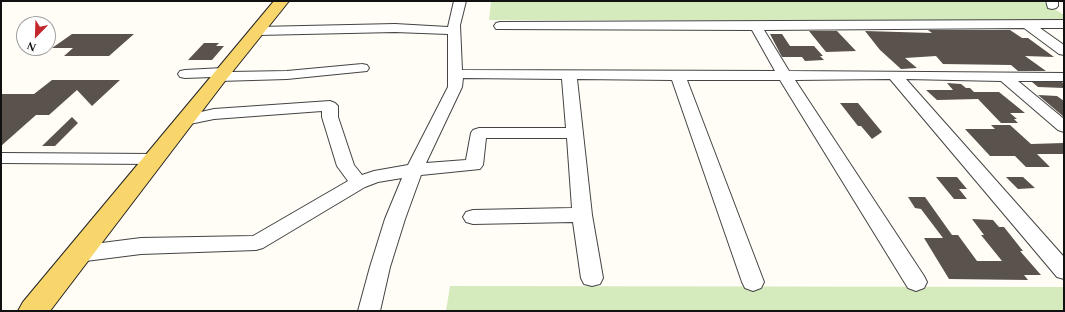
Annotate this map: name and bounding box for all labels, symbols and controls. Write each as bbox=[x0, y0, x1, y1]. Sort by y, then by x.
north arrow bbox=[16, 16, 56, 56]
text: N bbox=[24, 37, 39, 56]

